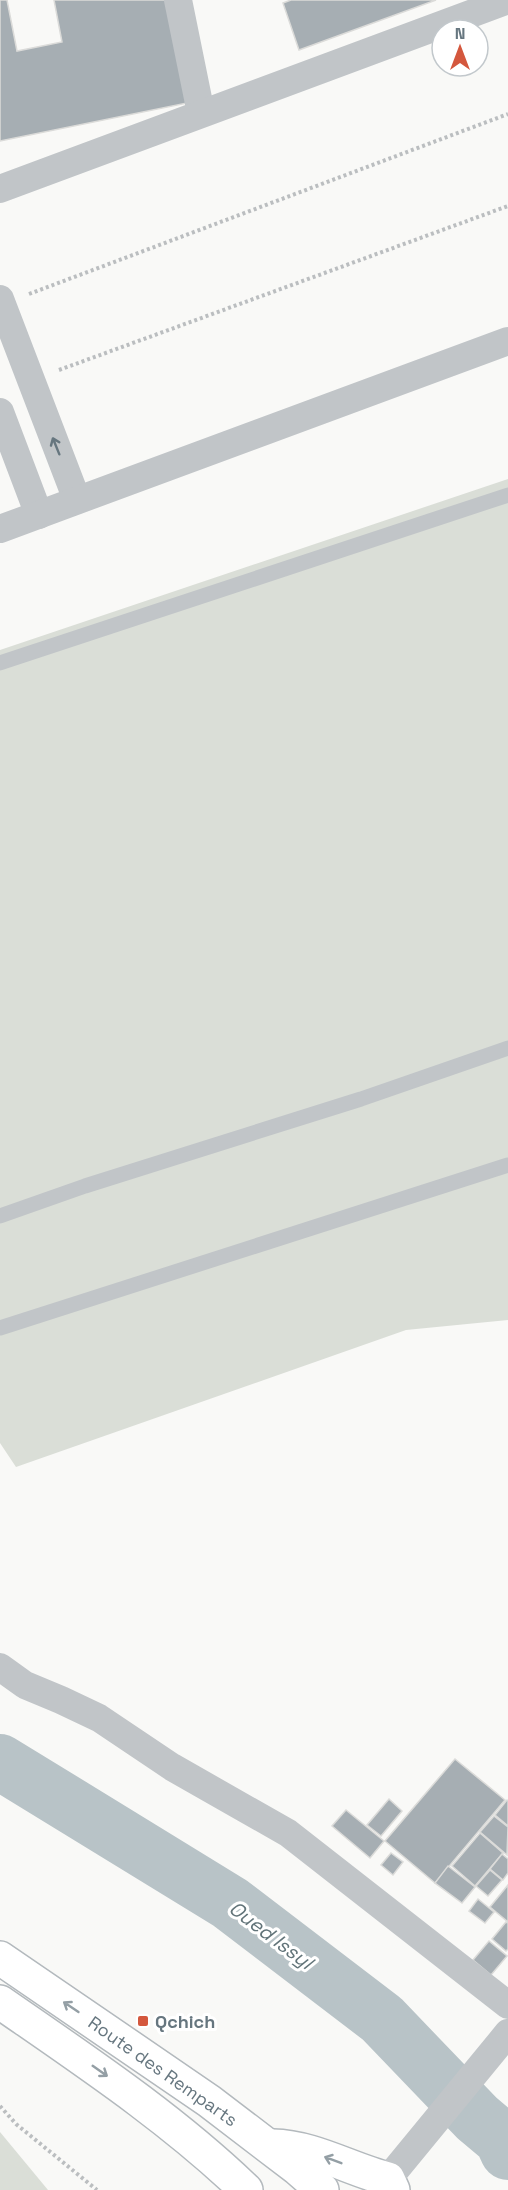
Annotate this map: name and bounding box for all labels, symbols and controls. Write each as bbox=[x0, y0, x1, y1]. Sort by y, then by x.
north arrow bbox=[430, 18, 490, 78]
text: N bbox=[455, 23, 465, 44]
one-way arrow bbox=[50, 437, 61, 456]
water label: Oued Issyl bbox=[224, 1895, 320, 1976]
one-way arrow bbox=[64, 2001, 80, 2013]
place label: Qchich bbox=[155, 2010, 215, 2033]
street label: Route des Remparts bbox=[84, 2011, 242, 2131]
marker: Qchich bbox=[136, 2014, 150, 2028]
one-way arrow bbox=[91, 2065, 107, 2077]
one-way arrow bbox=[324, 2154, 343, 2165]

